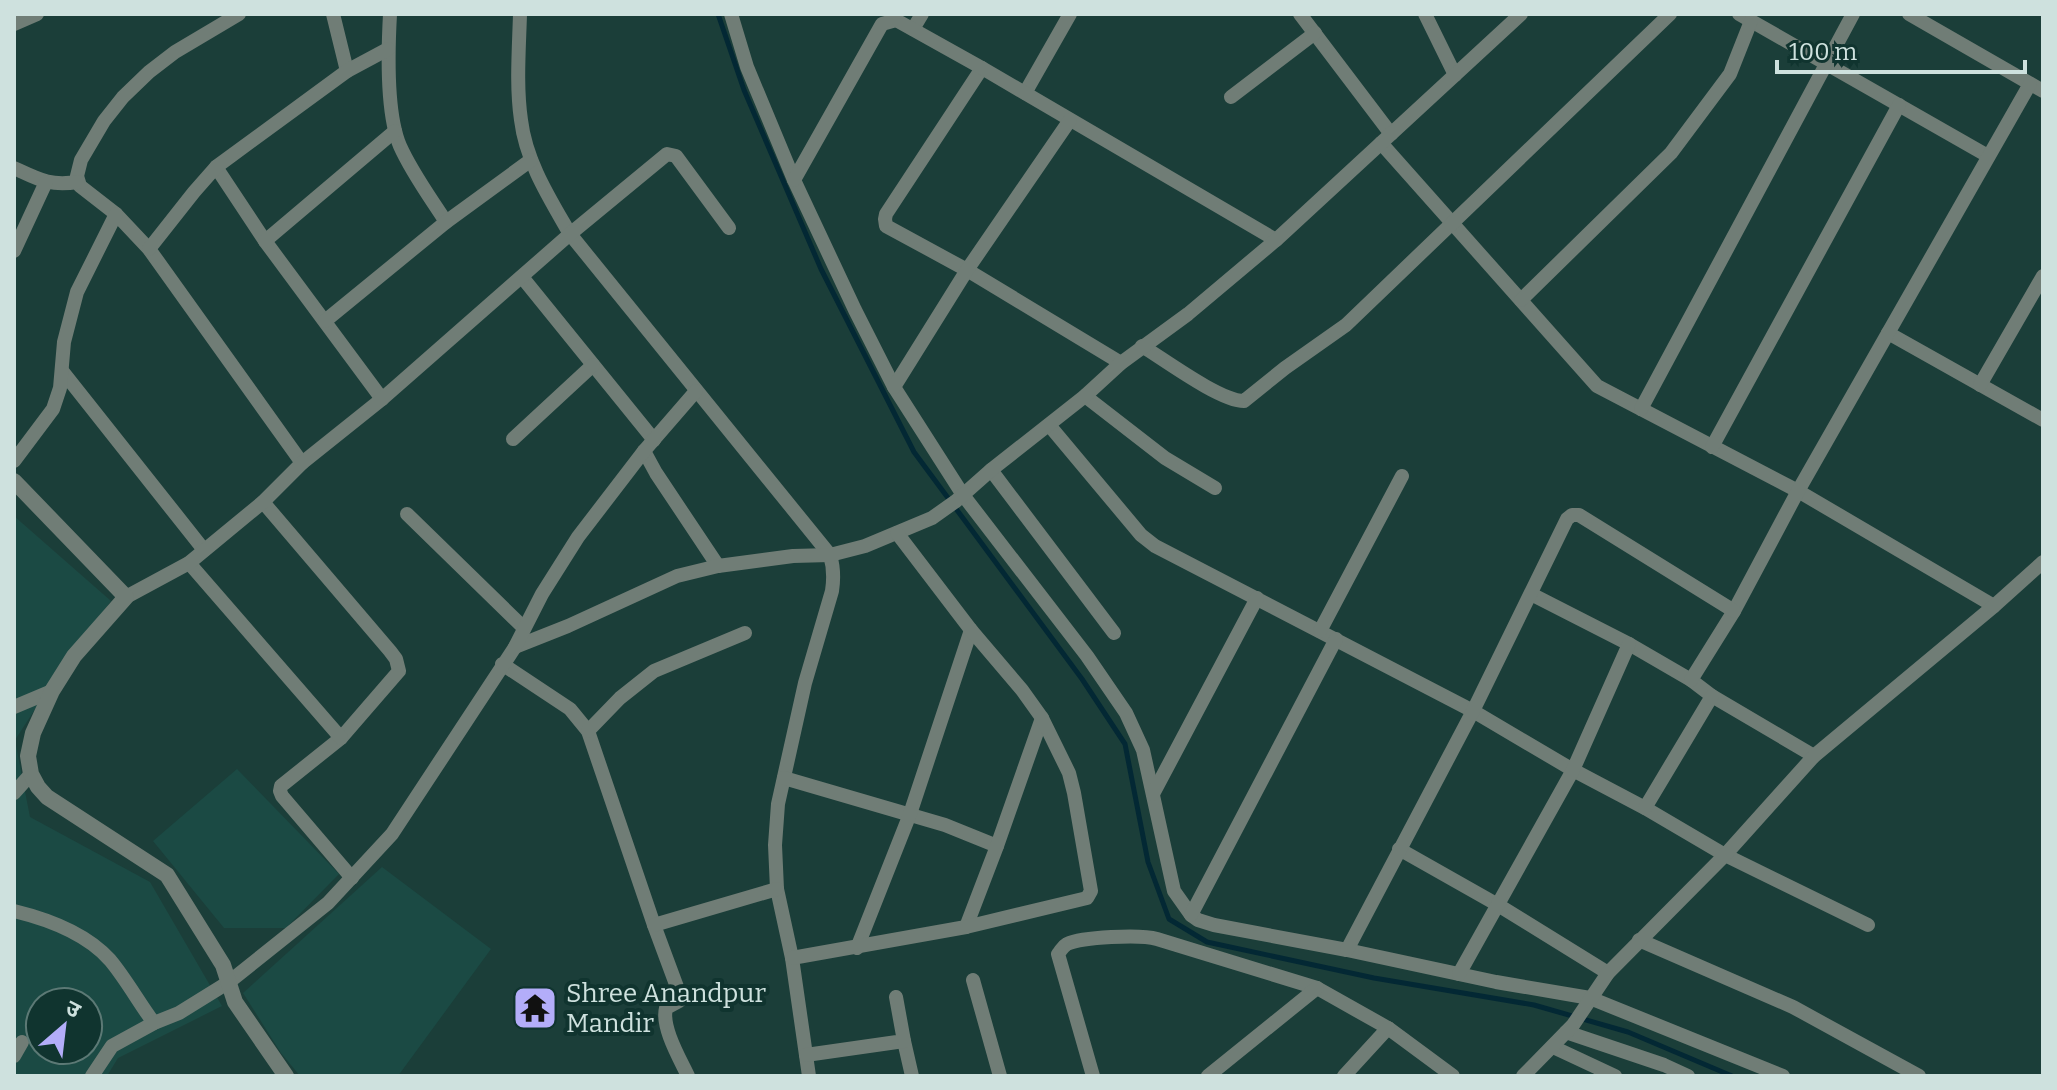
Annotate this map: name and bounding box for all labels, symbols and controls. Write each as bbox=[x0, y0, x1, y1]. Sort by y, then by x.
scale bar bbox=[1777, 24, 2025, 74]
text: 100 m bbox=[1789, 38, 1857, 66]
place label: Shree Anandpur Mandir bbox=[566, 978, 766, 1039]
temple icon: Shree Anandpur Mandir bbox=[511, 984, 559, 1032]
north arrow bbox=[24, 986, 104, 1066]
text: उ bbox=[61, 994, 86, 1024]

